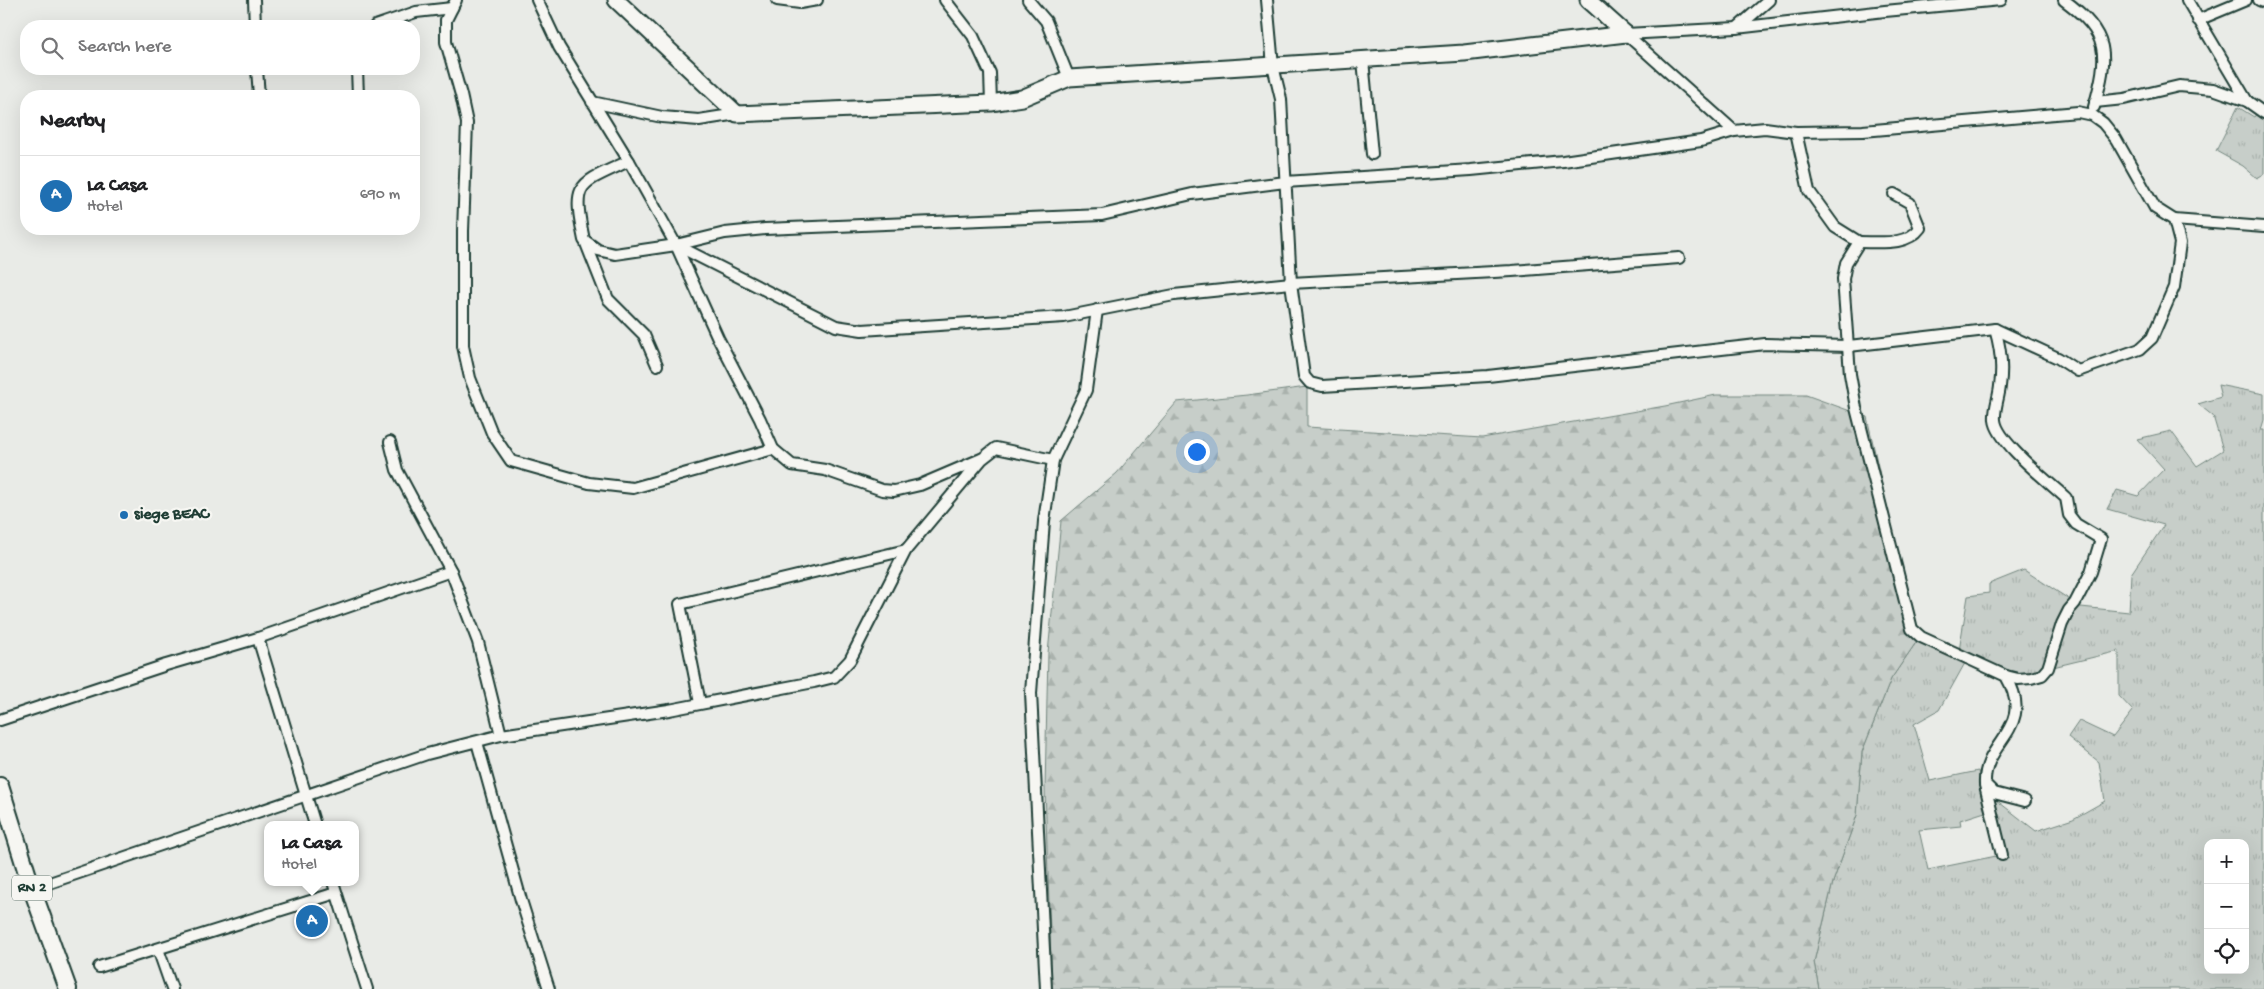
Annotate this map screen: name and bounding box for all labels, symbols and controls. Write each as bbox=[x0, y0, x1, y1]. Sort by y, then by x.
search box bbox=[20, 20, 420, 75]
icon: search bbox=[38, 34, 66, 62]
text: Search here bbox=[78, 36, 172, 59]
text: Nearby bbox=[40, 110, 105, 135]
text: La Casa bbox=[87, 175, 147, 198]
text: A bbox=[51, 186, 61, 205]
text: 690 m bbox=[360, 186, 400, 205]
text: Hotel bbox=[87, 198, 123, 217]
your location bbox=[1184, 439, 1210, 465]
place label: siege BEAC bbox=[134, 506, 210, 525]
marker: siege BEAC bbox=[118, 509, 130, 521]
popup bbox=[264, 821, 359, 886]
text: La Casa bbox=[281, 833, 342, 856]
map controls bbox=[2204, 839, 2249, 974]
button: + bbox=[2204, 839, 2249, 884]
text: Hotel bbox=[281, 856, 317, 875]
road number: RN 2 bbox=[12, 876, 52, 900]
button: − bbox=[2204, 884, 2249, 929]
pin: A bbox=[296, 902, 328, 940]
button: locate bbox=[2204, 929, 2249, 974]

